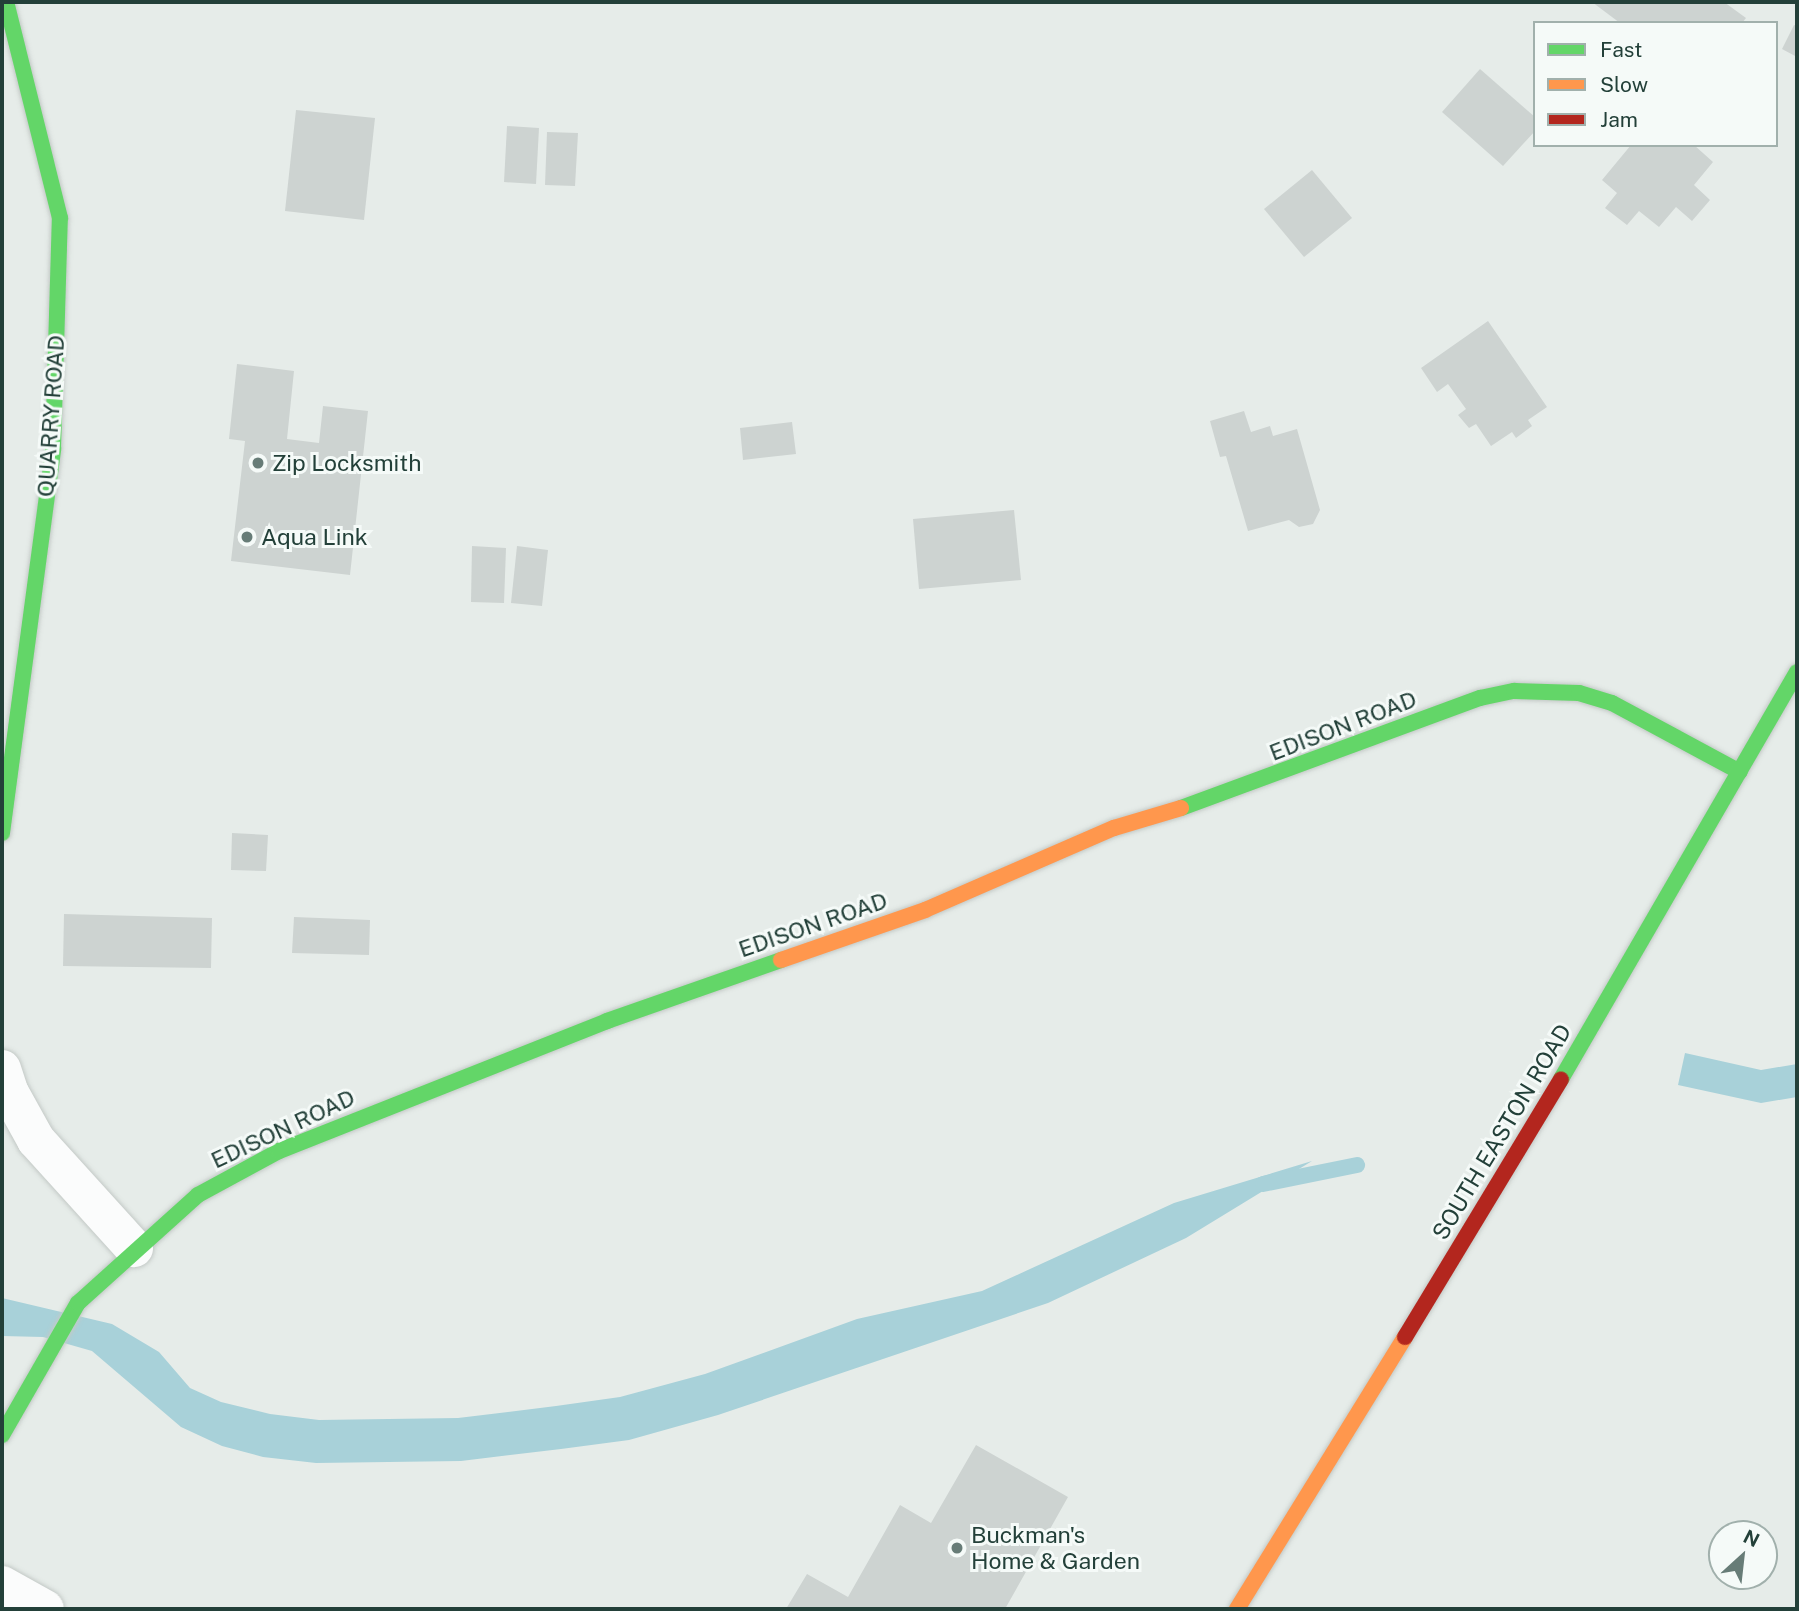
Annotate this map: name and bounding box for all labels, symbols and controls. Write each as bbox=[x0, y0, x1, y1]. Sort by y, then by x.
legend bbox=[1533, 21, 1778, 147]
text: Fast bbox=[1600, 37, 1642, 62]
text: Slow bbox=[1600, 72, 1648, 97]
text: Jam bbox=[1600, 107, 1638, 132]
street label: QUARRY ROAD bbox=[32, 334, 70, 498]
place label: Zip Locksmith bbox=[272, 449, 422, 477]
marker: Zip Locksmith bbox=[250, 455, 266, 471]
place label: Aqua Link bbox=[261, 523, 368, 551]
marker: Aqua Link bbox=[239, 529, 255, 545]
street label: EDISON ROAD bbox=[1265, 685, 1421, 767]
street label: EDISON ROAD bbox=[735, 887, 891, 963]
street label: SOUTH EASTON ROAD bbox=[1427, 1019, 1577, 1245]
street label: EDISON ROAD bbox=[207, 1084, 359, 1174]
north arrow bbox=[1708, 1520, 1778, 1590]
place label: Buckman's Home & Garden bbox=[971, 1521, 1140, 1575]
text: N bbox=[1740, 1525, 1763, 1551]
marker: Buckman's Home & Garden bbox=[949, 1540, 965, 1556]

